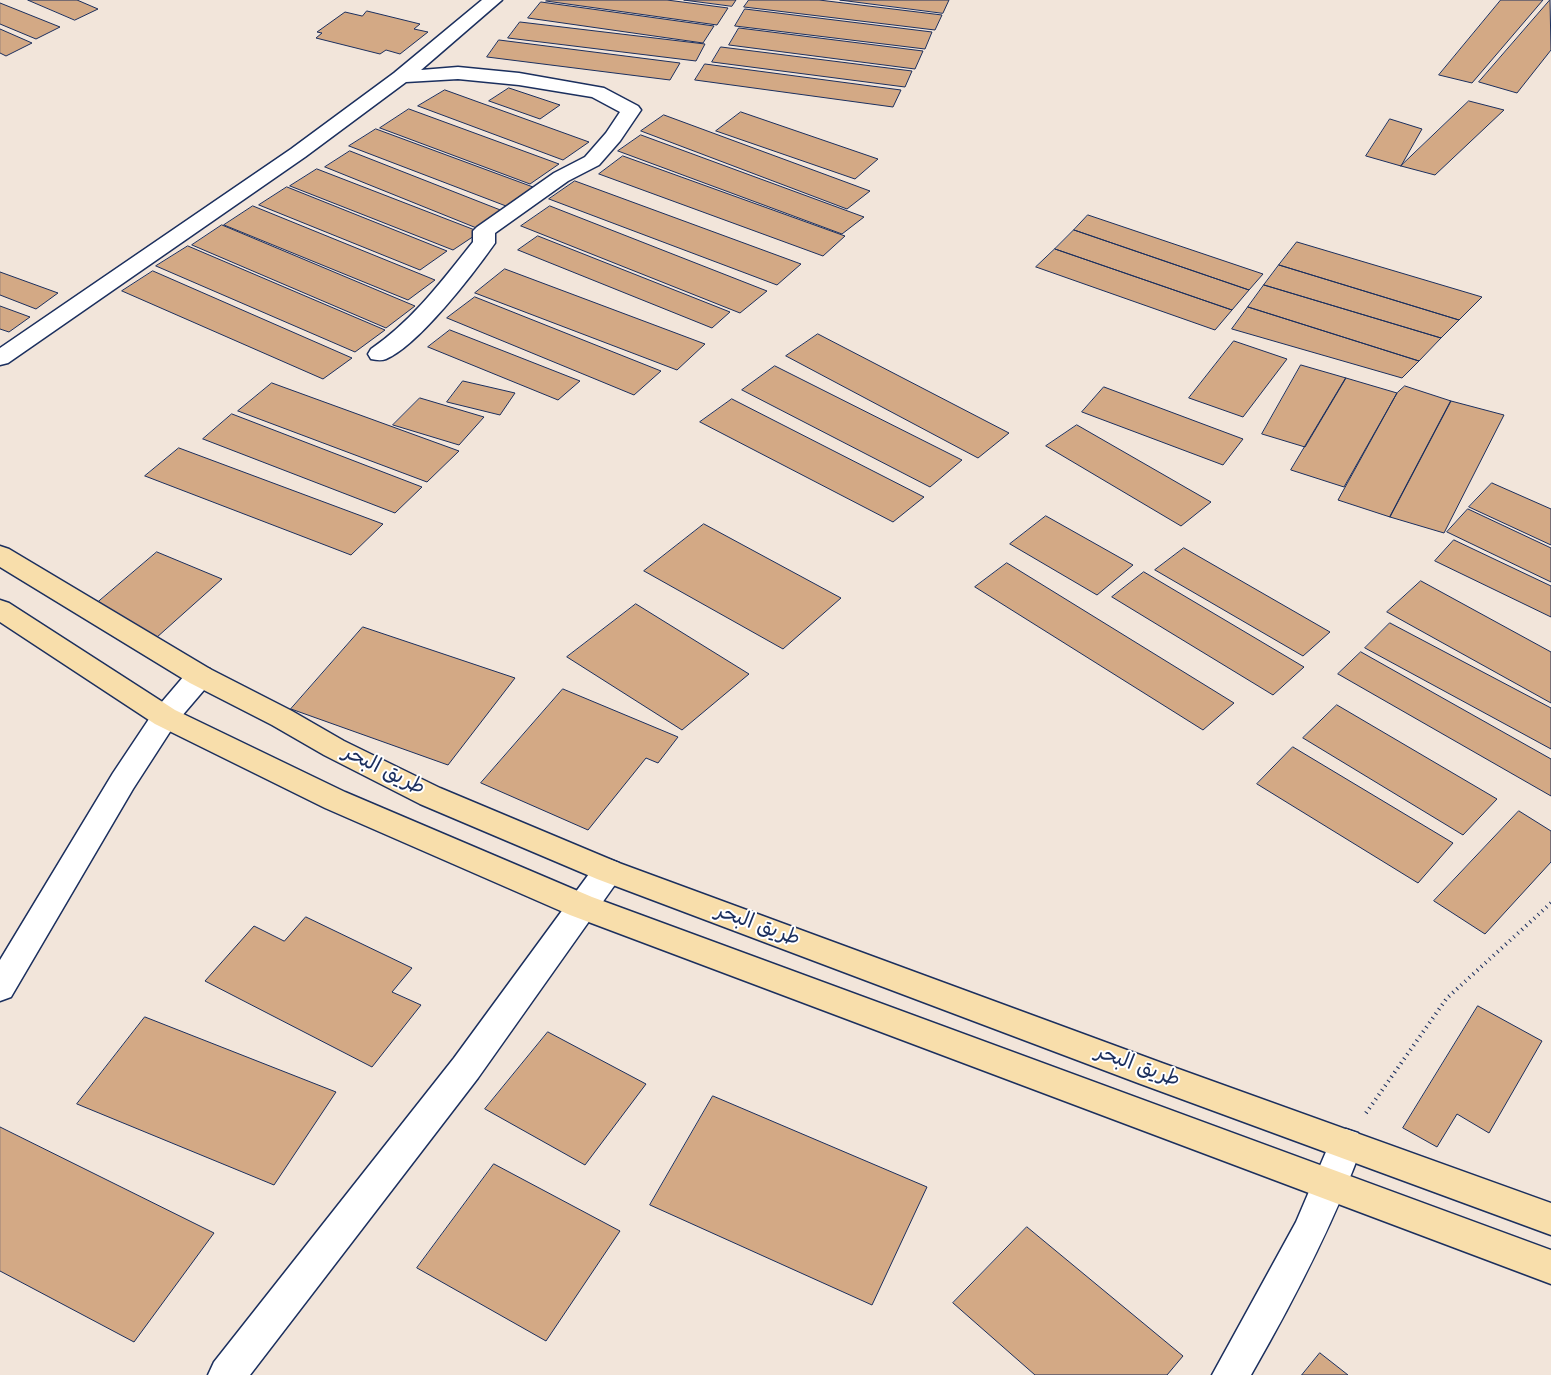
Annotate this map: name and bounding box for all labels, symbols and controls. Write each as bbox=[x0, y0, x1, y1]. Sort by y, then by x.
street label: طريق البحر bbox=[338, 741, 428, 803]
street label: طريق البحر bbox=[711, 900, 803, 954]
street label: طريق البحر bbox=[1091, 1041, 1183, 1095]

